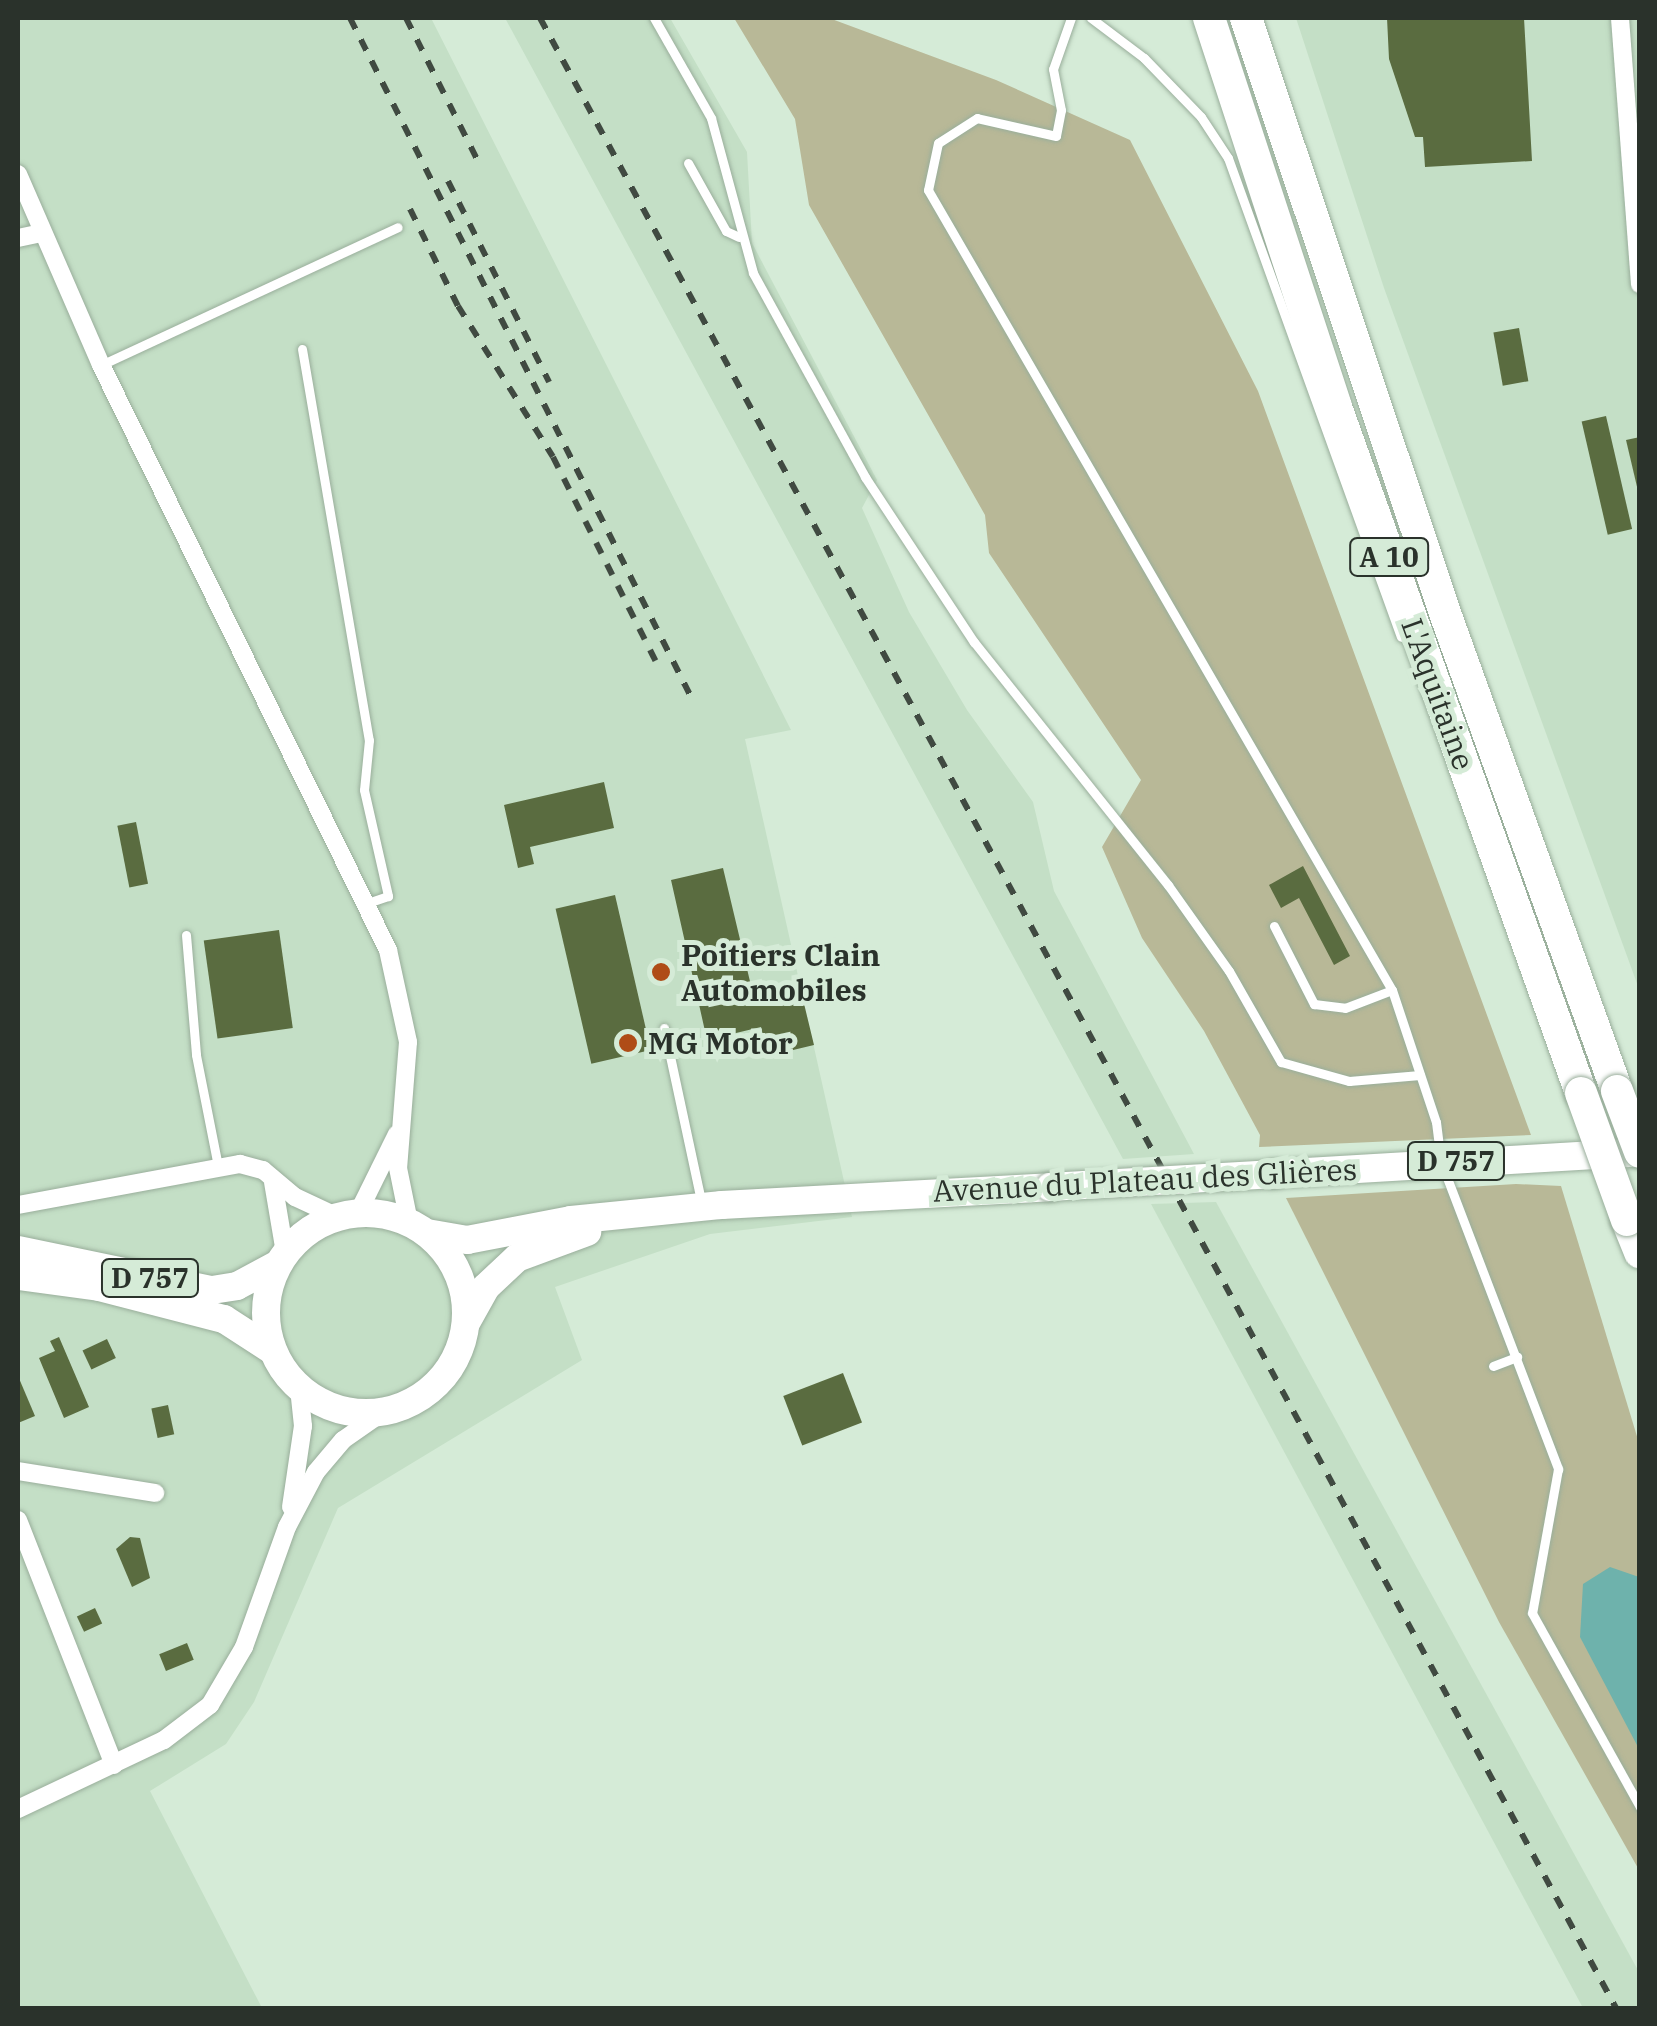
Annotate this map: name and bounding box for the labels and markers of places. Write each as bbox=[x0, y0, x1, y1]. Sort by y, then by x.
place label: Poitiers Clain Automobiles bbox=[681, 937, 880, 1008]
marker: Poitiers Clain Automobiles bbox=[650, 961, 672, 983]
place label: MG Motor bbox=[648, 1025, 793, 1061]
marker: MG Motor bbox=[617, 1032, 639, 1054]

